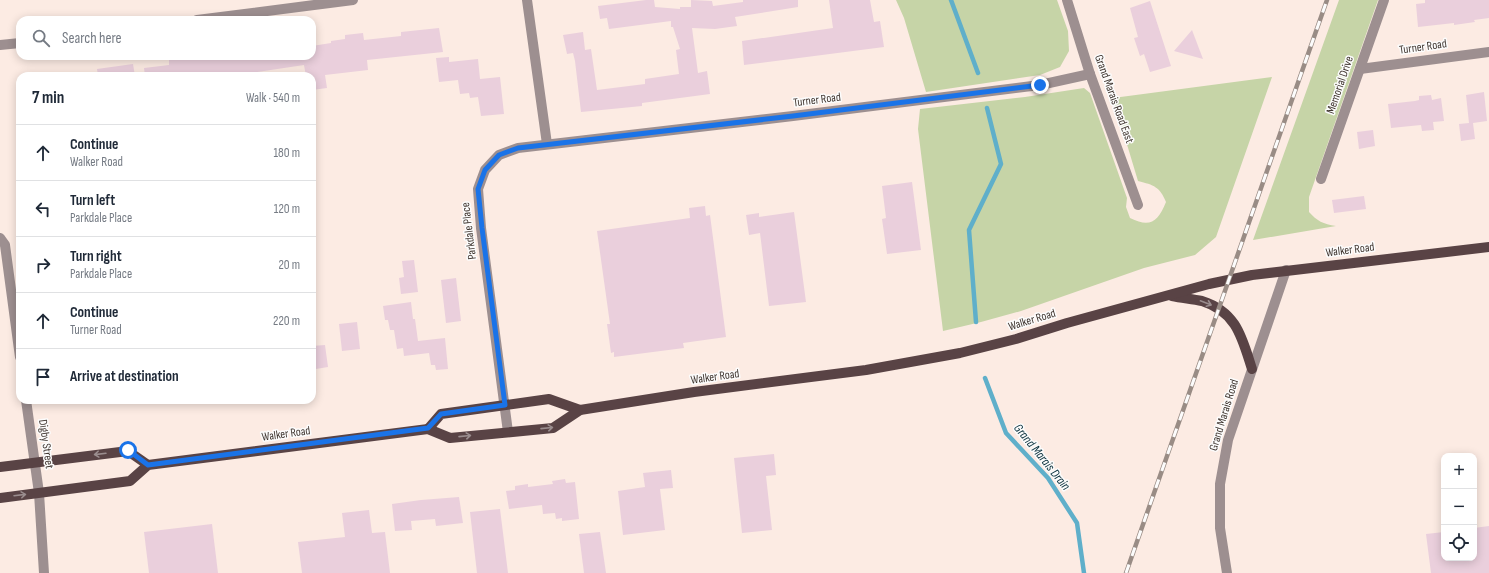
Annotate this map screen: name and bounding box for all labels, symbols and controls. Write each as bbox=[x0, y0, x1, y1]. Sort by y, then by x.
search box bbox=[16, 16, 316, 60]
icon: search bbox=[30, 27, 52, 49]
text: Search here bbox=[62, 29, 122, 48]
street label: Turner Road bbox=[1398, 36, 1448, 58]
street label: Grand Marais Road East bbox=[1091, 53, 1137, 146]
street label: Memorial Drive bbox=[1323, 54, 1357, 116]
route end bbox=[1031, 76, 1049, 94]
text: 7 min bbox=[32, 88, 64, 108]
text: Walk · 540 m bbox=[246, 90, 300, 106]
street label: Turner Road bbox=[792, 90, 842, 110]
text: Continue bbox=[70, 135, 119, 154]
icon: ahead bbox=[32, 142, 54, 164]
text: 180 m bbox=[274, 145, 300, 161]
text: Walker Road bbox=[70, 154, 123, 170]
text: Turn left bbox=[70, 191, 115, 210]
icon: left bbox=[32, 198, 54, 220]
text: 120 m bbox=[274, 201, 300, 217]
street label: Parkdale Place bbox=[458, 201, 480, 260]
text: Parkdale Place bbox=[70, 210, 132, 226]
street label: Walker Road bbox=[1325, 240, 1375, 260]
text: Turn right bbox=[70, 247, 122, 266]
icon: right bbox=[32, 254, 54, 276]
text: 20 m bbox=[278, 257, 300, 273]
text: Parkdale Place bbox=[70, 266, 132, 282]
one-way arrow bbox=[1199, 300, 1211, 308]
text: Continue bbox=[70, 303, 119, 322]
street label: Walker Road bbox=[1006, 306, 1058, 334]
icon: ahead bbox=[32, 310, 54, 332]
text: 220 m bbox=[273, 313, 300, 329]
text: Turner Road bbox=[70, 322, 122, 338]
icon: arrive bbox=[32, 366, 54, 388]
street label: Walker Road bbox=[690, 366, 740, 388]
text: Arrive at destination bbox=[70, 367, 179, 386]
street label: Grand Marais Road bbox=[1206, 377, 1242, 453]
street label: Digby Street bbox=[35, 418, 57, 470]
water label: Grand Marais Drain bbox=[1010, 420, 1074, 494]
street label: Walker Road bbox=[261, 423, 311, 445]
one-way arrow bbox=[540, 425, 553, 432]
one-way arrow bbox=[458, 433, 471, 440]
route start bbox=[119, 441, 137, 459]
one-way arrow bbox=[94, 450, 107, 458]
map controls bbox=[1441, 453, 1477, 561]
button: + bbox=[1441, 453, 1477, 489]
button: − bbox=[1441, 489, 1477, 525]
one-way arrow bbox=[13, 491, 26, 499]
button: locate bbox=[1441, 525, 1477, 561]

